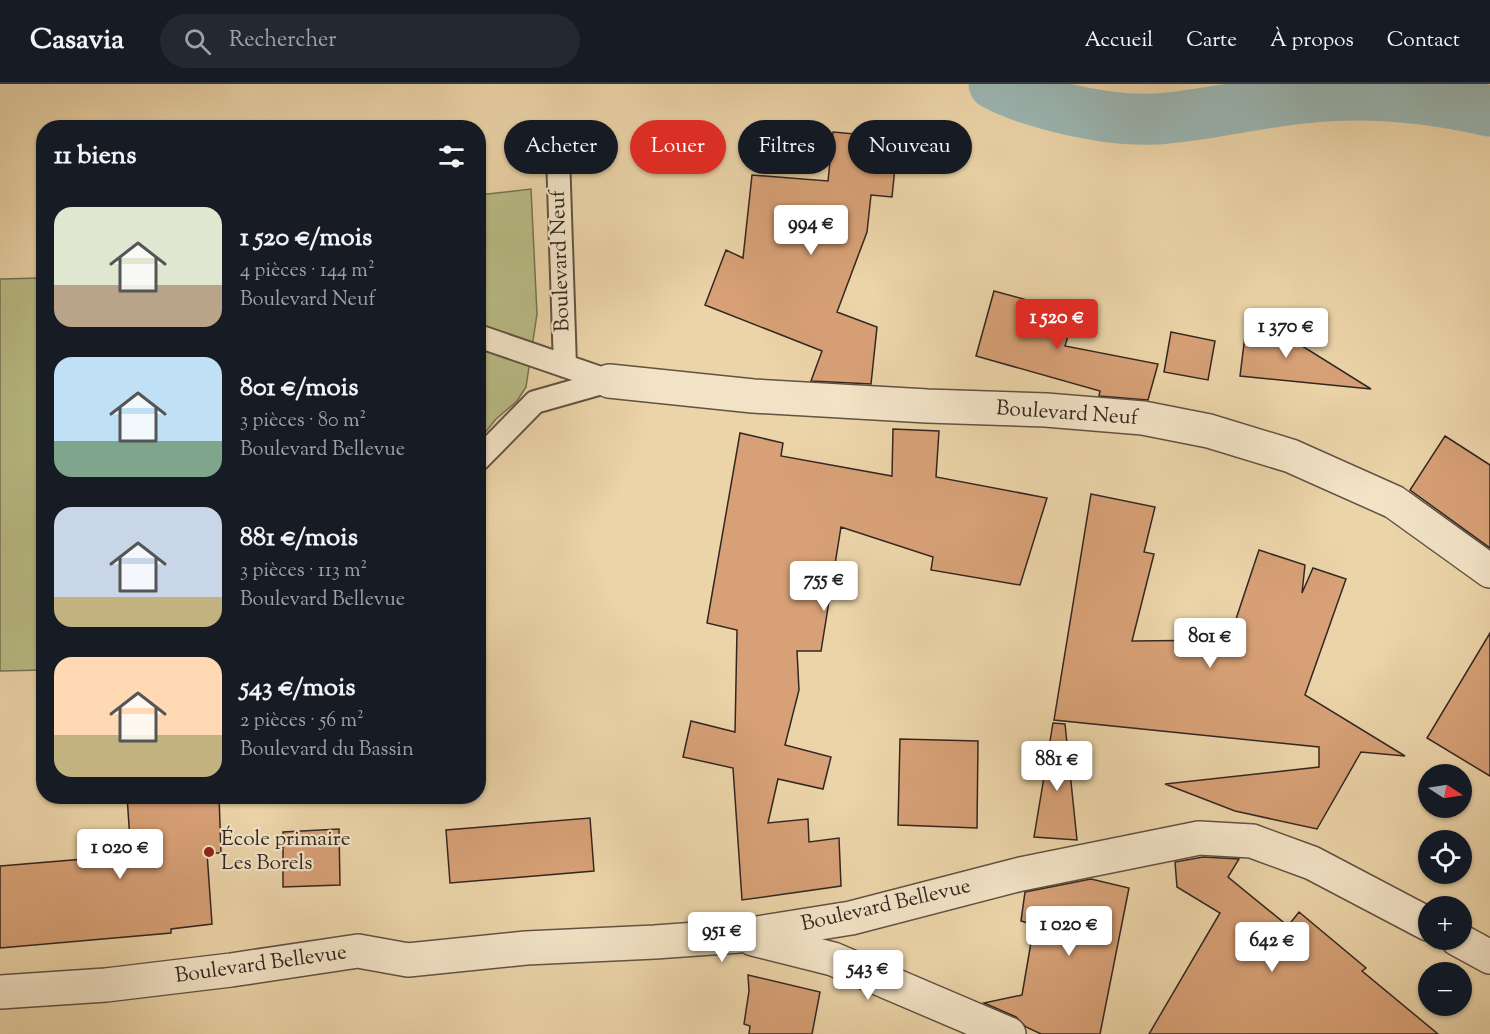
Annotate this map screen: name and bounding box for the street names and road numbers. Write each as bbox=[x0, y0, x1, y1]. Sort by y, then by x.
street label: Boulevard Neuf bbox=[543, 188, 578, 333]
street label: Boulevard Neuf bbox=[995, 394, 1141, 434]
street label: Boulevard Bellevue bbox=[798, 872, 974, 940]
street label: Boulevard Bellevue bbox=[173, 938, 349, 992]

